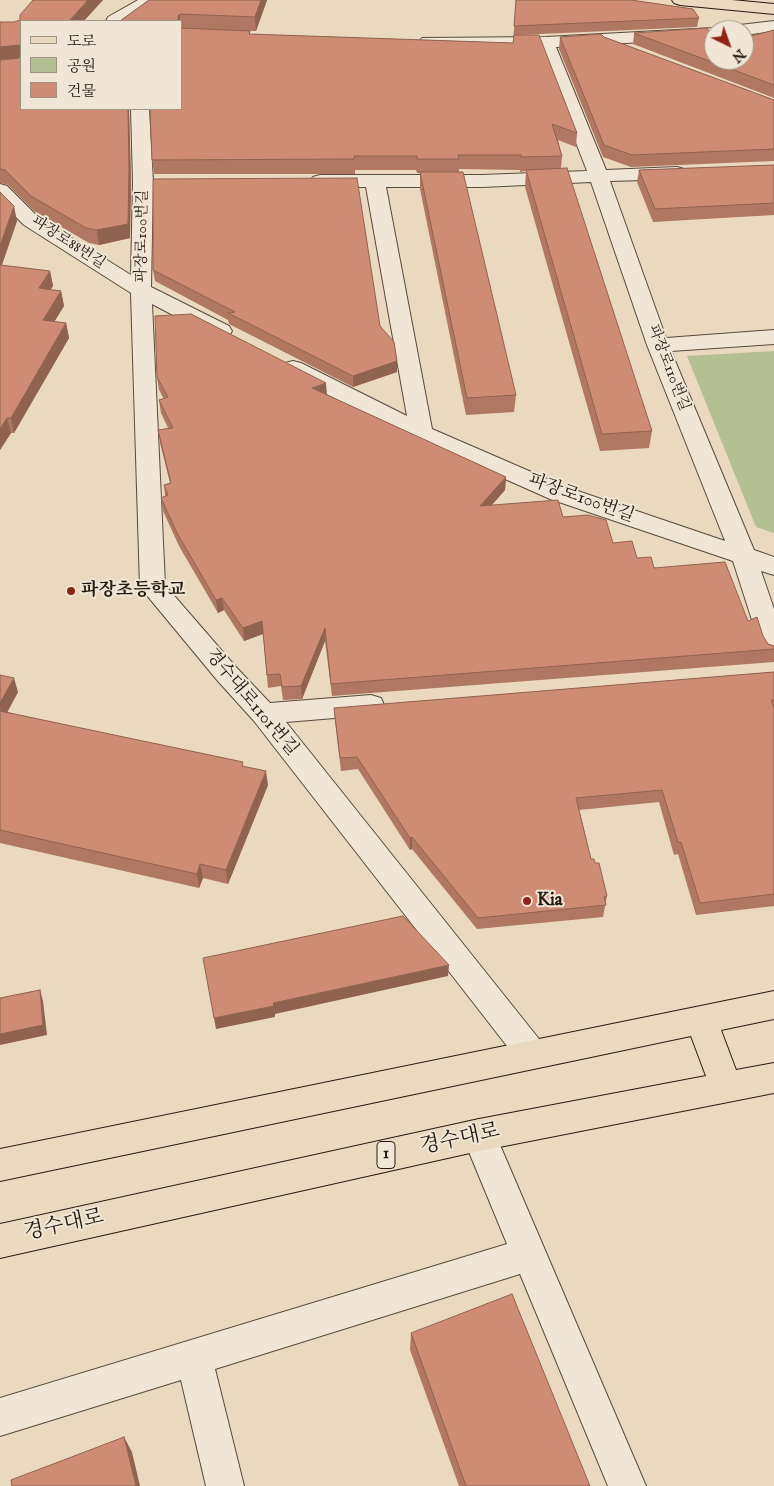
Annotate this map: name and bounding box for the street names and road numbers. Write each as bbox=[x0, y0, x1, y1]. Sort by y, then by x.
street label: 파장로100번길 bbox=[133, 189, 153, 283]
street label: 파장로88번길 bbox=[28, 213, 108, 273]
street label: 파장로110번길 bbox=[643, 322, 693, 414]
street label: 파장로100번길 bbox=[525, 470, 637, 528]
street label: 경수대로1101번길 bbox=[200, 645, 302, 761]
street label: 경수대로 bbox=[418, 1119, 502, 1161]
road number: 1 bbox=[377, 1142, 395, 1168]
street label: 경수대로 bbox=[22, 1205, 106, 1247]

